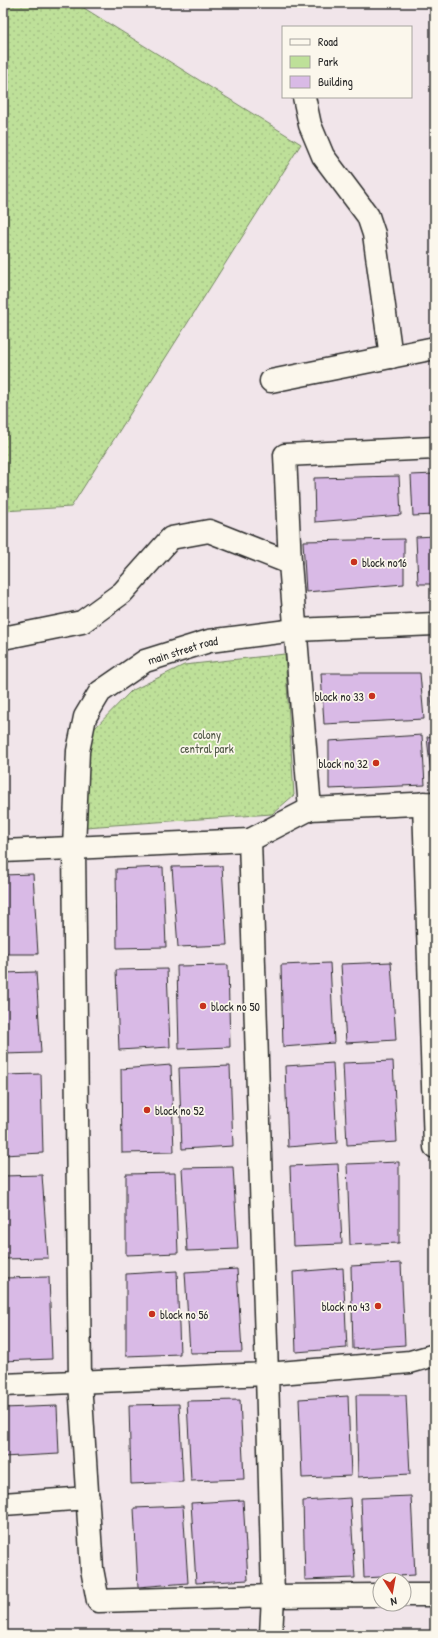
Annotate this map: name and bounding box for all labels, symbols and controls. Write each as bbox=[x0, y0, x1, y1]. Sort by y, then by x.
legend bbox=[282, 26, 412, 98]
text: Road bbox=[318, 33, 338, 50]
text: Park bbox=[318, 53, 338, 70]
text: Building bbox=[318, 73, 353, 90]
place label: block no16 bbox=[362, 554, 407, 571]
marker: block no16 bbox=[349, 557, 359, 567]
street label: main street road bbox=[145, 631, 219, 668]
place label: block no 33 bbox=[315, 688, 364, 705]
marker: block no 33 bbox=[367, 691, 377, 701]
park label: colony central park bbox=[180, 726, 234, 757]
place label: block no 32 bbox=[319, 755, 368, 772]
marker: block no 32 bbox=[371, 758, 381, 768]
place label: block no 50 bbox=[211, 998, 260, 1015]
marker: block no 50 bbox=[198, 1001, 208, 1011]
place label: block no 52 bbox=[155, 1102, 204, 1119]
marker: block no 52 bbox=[142, 1105, 152, 1115]
place label: block no 43 bbox=[322, 1298, 370, 1315]
marker: block no 43 bbox=[373, 1301, 383, 1311]
place label: block no 56 bbox=[160, 1306, 208, 1323]
marker: block no 56 bbox=[147, 1309, 157, 1319]
north arrow bbox=[372, 1572, 412, 1612]
text: N bbox=[390, 1594, 398, 1609]

